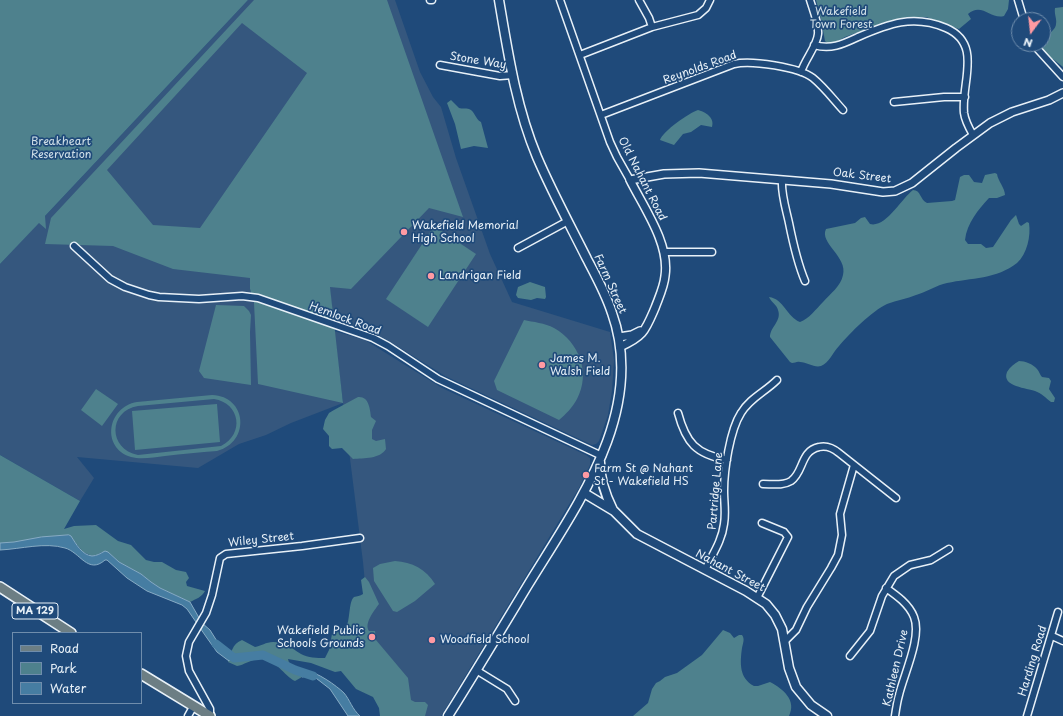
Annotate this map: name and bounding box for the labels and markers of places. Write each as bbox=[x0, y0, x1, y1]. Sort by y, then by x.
place label: Wakefield Memorial High School bbox=[412, 219, 519, 245]
marker: Wakefield Memorial High School bbox=[399, 227, 409, 237]
place label: Landrigan Field bbox=[439, 269, 521, 283]
marker: Landrigan Field bbox=[426, 271, 436, 281]
place label: James M. Walsh Field bbox=[550, 352, 610, 378]
marker: James M. Walsh Field bbox=[537, 360, 547, 370]
place label: Farm St @ Nahant St - Wakefield HS bbox=[594, 462, 693, 488]
marker: Farm St @ Nahant St - Wakefield HS bbox=[581, 470, 591, 480]
place label: Wakefield Public Schools Grounds bbox=[277, 624, 364, 650]
marker: Wakefield Public Schools Grounds bbox=[367, 632, 377, 642]
place label: Woodfield School bbox=[440, 633, 530, 647]
marker: Woodfield School bbox=[427, 635, 437, 645]

